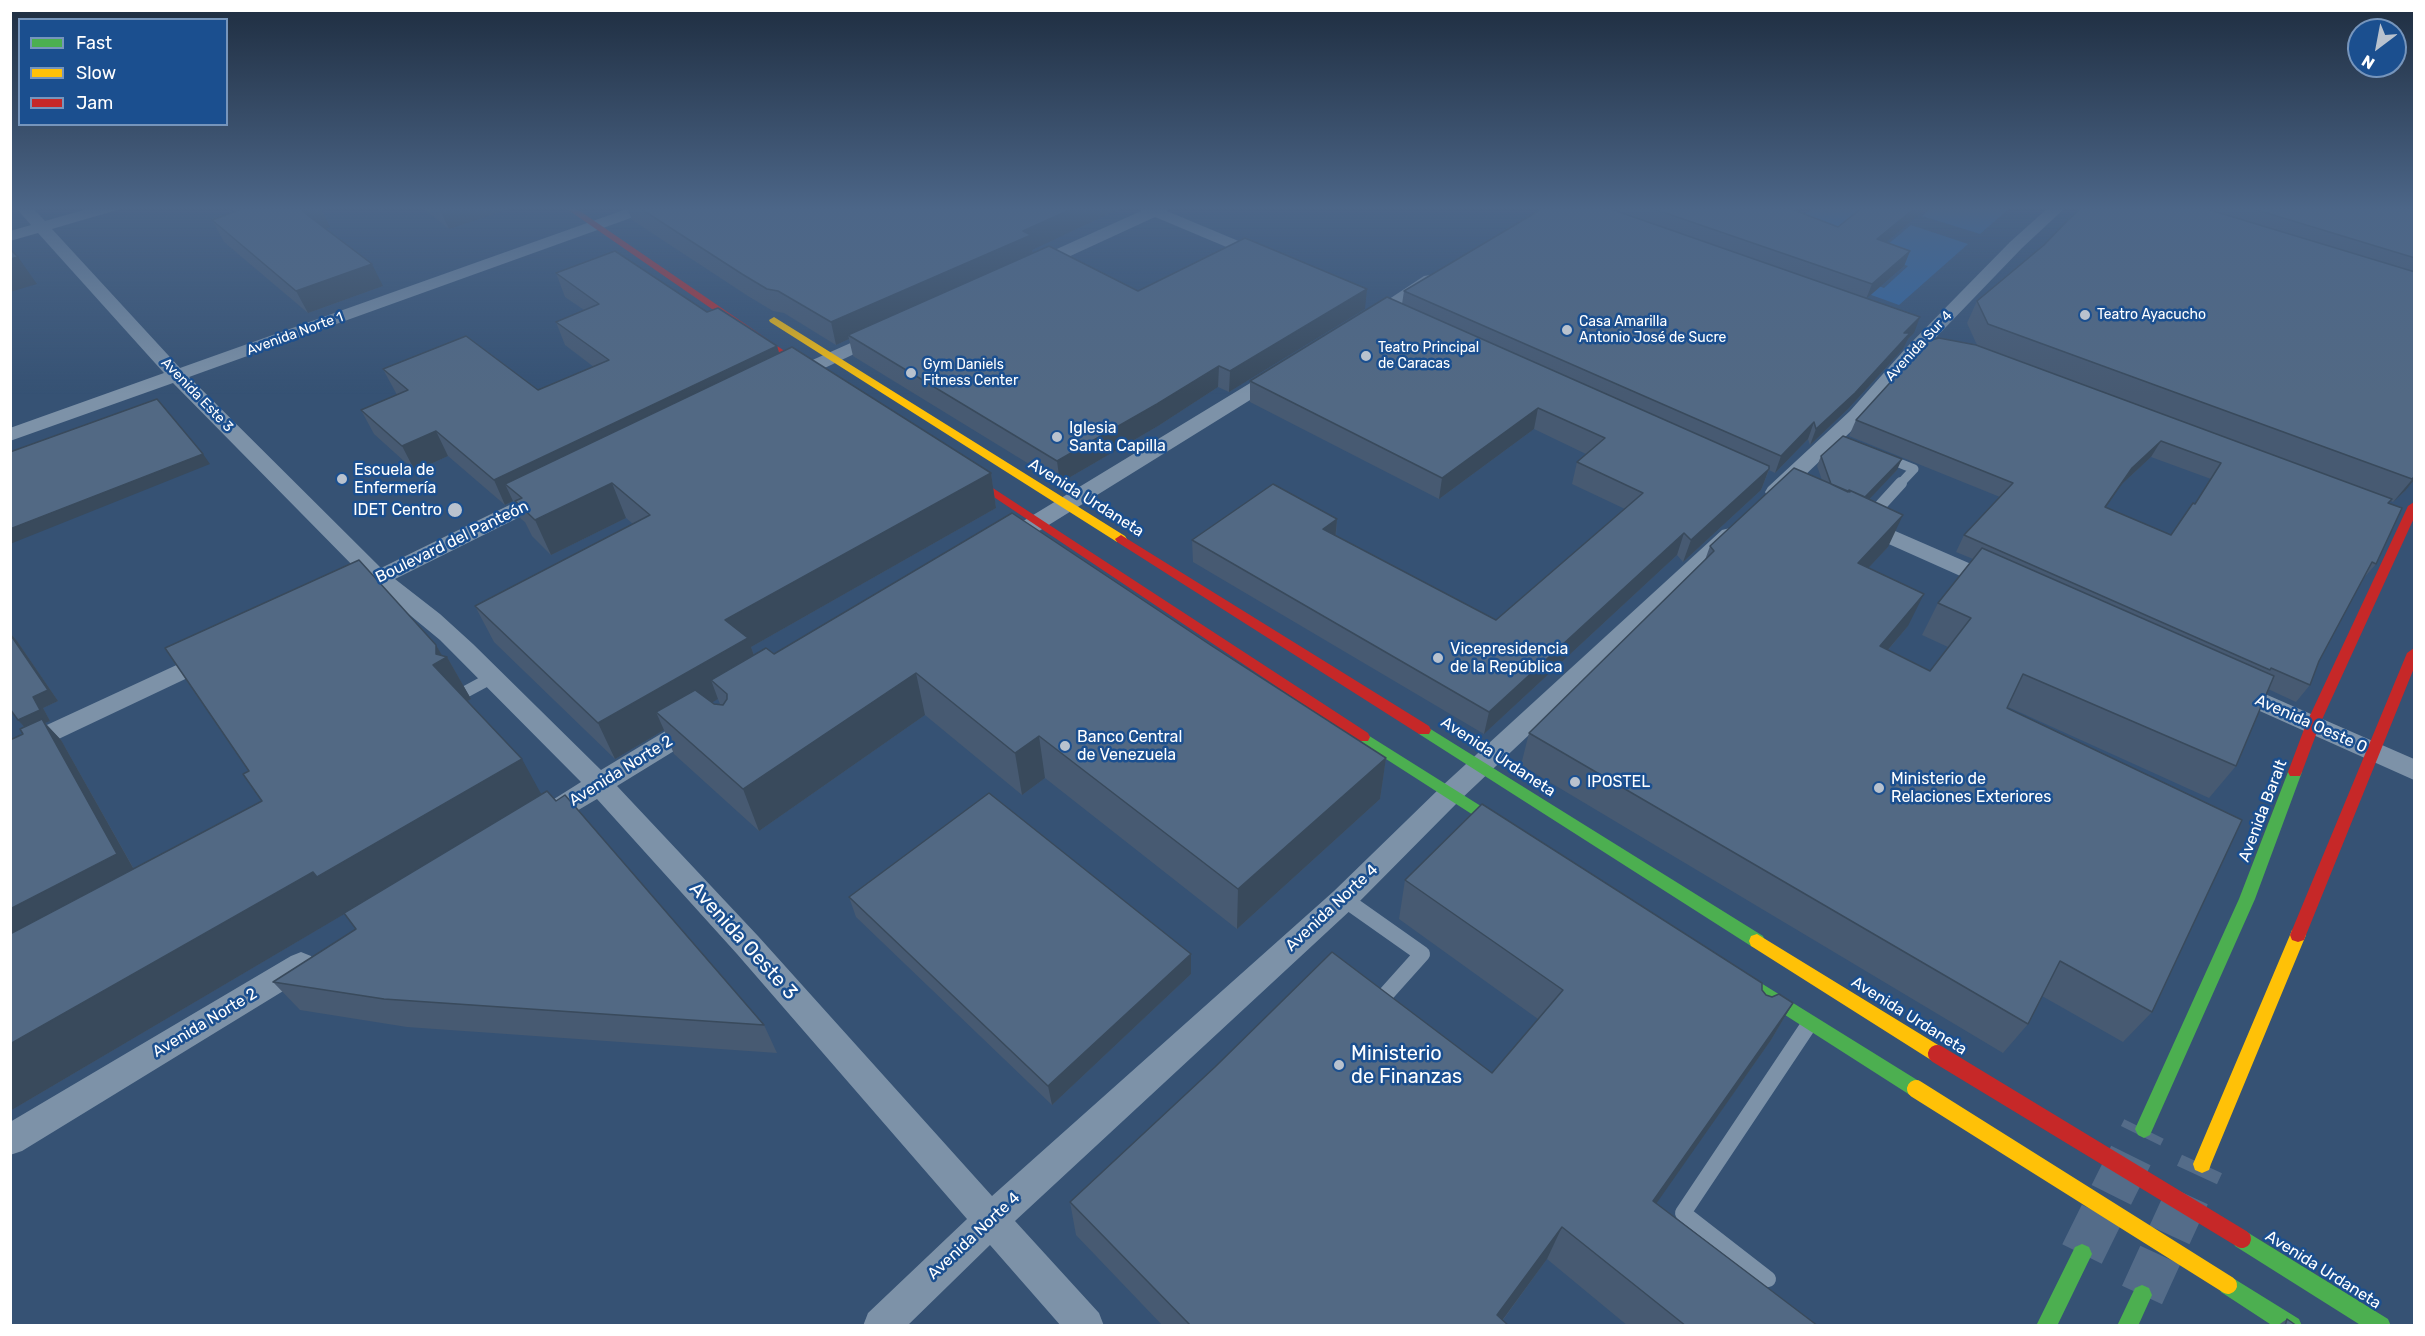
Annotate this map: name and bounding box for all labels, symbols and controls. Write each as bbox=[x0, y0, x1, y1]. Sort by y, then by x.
legend bbox=[18, 18, 228, 126]
north arrow bbox=[2347, 18, 2407, 78]
text: Fast bbox=[76, 32, 112, 54]
text: N bbox=[2358, 51, 2378, 73]
text: Slow bbox=[76, 62, 116, 84]
text: Jam bbox=[76, 92, 113, 114]
street label: Avenida Sur 4 bbox=[1882, 307, 1956, 385]
place label: Teatro Ayacucho bbox=[2097, 307, 2206, 323]
marker: Teatro Ayacucho bbox=[2078, 308, 2092, 322]
street label: Avenida Norte 1 bbox=[244, 309, 346, 359]
place label: Casa Amarilla Antonio José de Sucre bbox=[1579, 314, 1726, 346]
marker: Casa Amarilla Antonio José de Sucre bbox=[1560, 323, 1574, 337]
place label: Teatro Principal de Caracas bbox=[1378, 340, 1479, 372]
marker: Teatro Principal de Caracas bbox=[1359, 349, 1373, 363]
street label: Avenida Este 3 bbox=[157, 354, 237, 436]
place label: Gym Daniels Fitness Center bbox=[923, 357, 1018, 390]
marker: Gym Daniels Fitness Center bbox=[904, 366, 918, 380]
place label: Iglesia Santa Capilla bbox=[1069, 418, 1166, 456]
marker: Iglesia Santa Capilla bbox=[1050, 430, 1064, 444]
street label: Avenida Urdaneta bbox=[1025, 455, 1147, 541]
place label: Escuela de Enfermería bbox=[354, 460, 436, 498]
marker: Escuela de Enfermería bbox=[335, 472, 349, 486]
street label: Boulevard del Panteón bbox=[372, 497, 532, 587]
place label: IDET Centro bbox=[353, 500, 442, 520]
marker: IDET Centro bbox=[446, 501, 464, 519]
place label: Vicepresidencia de la República bbox=[1450, 639, 1568, 677]
marker: Vicepresidencia de la República bbox=[1431, 651, 1445, 665]
street label: Avenida Oeste 0 bbox=[2252, 691, 2370, 757]
street label: Avenida Urdaneta bbox=[1437, 713, 1559, 801]
place label: Banco Central de Venezuela bbox=[1077, 727, 1182, 765]
street label: Avenida Norte 2 bbox=[566, 731, 676, 811]
marker: Banco Central de Venezuela bbox=[1058, 739, 1072, 753]
street label: Avenida Baralt bbox=[2235, 757, 2291, 865]
place label: Ministerio de Relaciones Exteriores bbox=[1891, 769, 2051, 807]
place label: IPOSTEL bbox=[1587, 772, 1650, 792]
marker: IPOSTEL bbox=[1568, 775, 1582, 789]
marker: Ministerio de Relaciones Exteriores bbox=[1872, 781, 1886, 795]
street label: Avenida Norte 4 bbox=[1282, 860, 1382, 956]
street label: Avenida Oeste 3 bbox=[684, 877, 802, 1005]
street label: Avenida Urdaneta bbox=[1848, 973, 1970, 1059]
street label: Avenida Norte 2 bbox=[149, 984, 261, 1062]
place label: Ministerio de Finanzas bbox=[1351, 1042, 1462, 1089]
marker: Ministerio de Finanzas bbox=[1332, 1058, 1346, 1072]
street label: Avenida Norte 4 bbox=[924, 1188, 1024, 1284]
street label: Avenida Urdaneta bbox=[2262, 1227, 2384, 1313]

